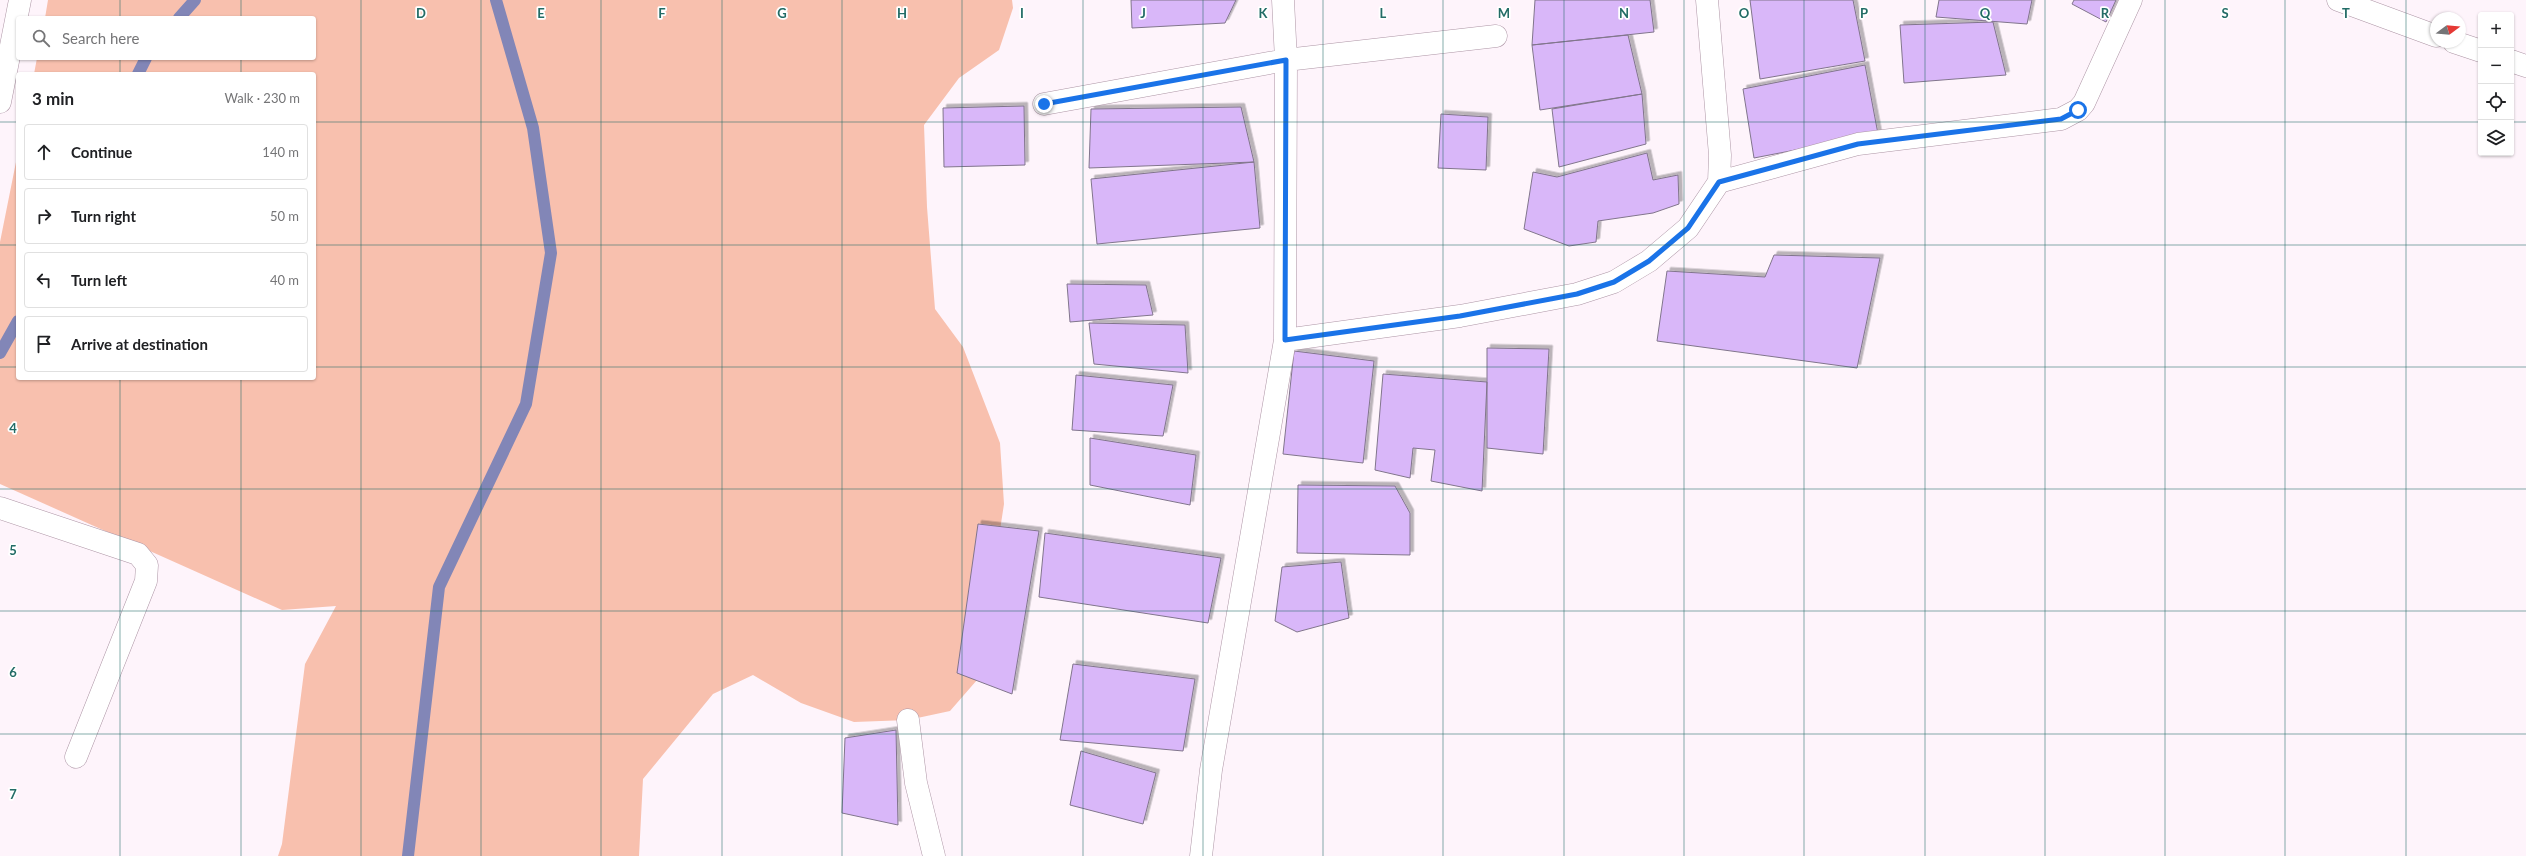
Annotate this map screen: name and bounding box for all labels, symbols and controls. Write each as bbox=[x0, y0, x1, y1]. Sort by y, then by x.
text: D bbox=[416, 5, 426, 21]
text: E bbox=[537, 5, 545, 21]
text: F bbox=[658, 5, 666, 21]
text: G bbox=[777, 5, 787, 21]
text: H bbox=[897, 5, 907, 21]
text: I bbox=[1020, 5, 1024, 21]
text: J bbox=[1140, 5, 1146, 21]
text: K bbox=[1259, 5, 1269, 21]
text: L bbox=[1380, 5, 1387, 21]
text: M bbox=[1498, 5, 1510, 21]
text: N bbox=[1619, 5, 1629, 21]
text: O bbox=[1739, 5, 1750, 21]
text: P bbox=[1860, 5, 1868, 21]
text: Q bbox=[1980, 5, 1991, 21]
text: R bbox=[2101, 5, 2110, 21]
text: S bbox=[2221, 5, 2229, 21]
text: T bbox=[2342, 5, 2350, 21]
north arrow bbox=[2430, 12, 2466, 48]
map controls bbox=[2478, 12, 2514, 156]
button: + bbox=[2478, 12, 2514, 48]
search box bbox=[16, 16, 316, 60]
icon: search bbox=[30, 27, 52, 49]
text: Search here bbox=[62, 29, 139, 47]
button: − bbox=[2478, 48, 2514, 84]
button: locate bbox=[2478, 84, 2514, 120]
text: 3 min bbox=[32, 88, 74, 109]
text: Walk · 230 m bbox=[224, 90, 300, 106]
route end bbox=[1035, 95, 1053, 113]
route start bbox=[2069, 101, 2087, 119]
button: layers bbox=[2478, 120, 2514, 156]
icon: ahead bbox=[33, 141, 55, 163]
text: Continue bbox=[71, 143, 132, 161]
text: 140 m bbox=[262, 144, 299, 160]
icon: right bbox=[33, 205, 55, 227]
text: Turn right bbox=[71, 207, 136, 225]
text: 50 m bbox=[270, 208, 299, 224]
icon: left bbox=[33, 269, 55, 291]
text: Turn left bbox=[71, 271, 127, 289]
text: 40 m bbox=[270, 272, 299, 288]
icon: arrive bbox=[33, 333, 55, 355]
text: Arrive at destination bbox=[71, 335, 208, 353]
text: 4 bbox=[9, 420, 17, 436]
text: 5 bbox=[9, 542, 17, 558]
text: 6 bbox=[9, 664, 17, 680]
text: 7 bbox=[9, 786, 17, 802]

